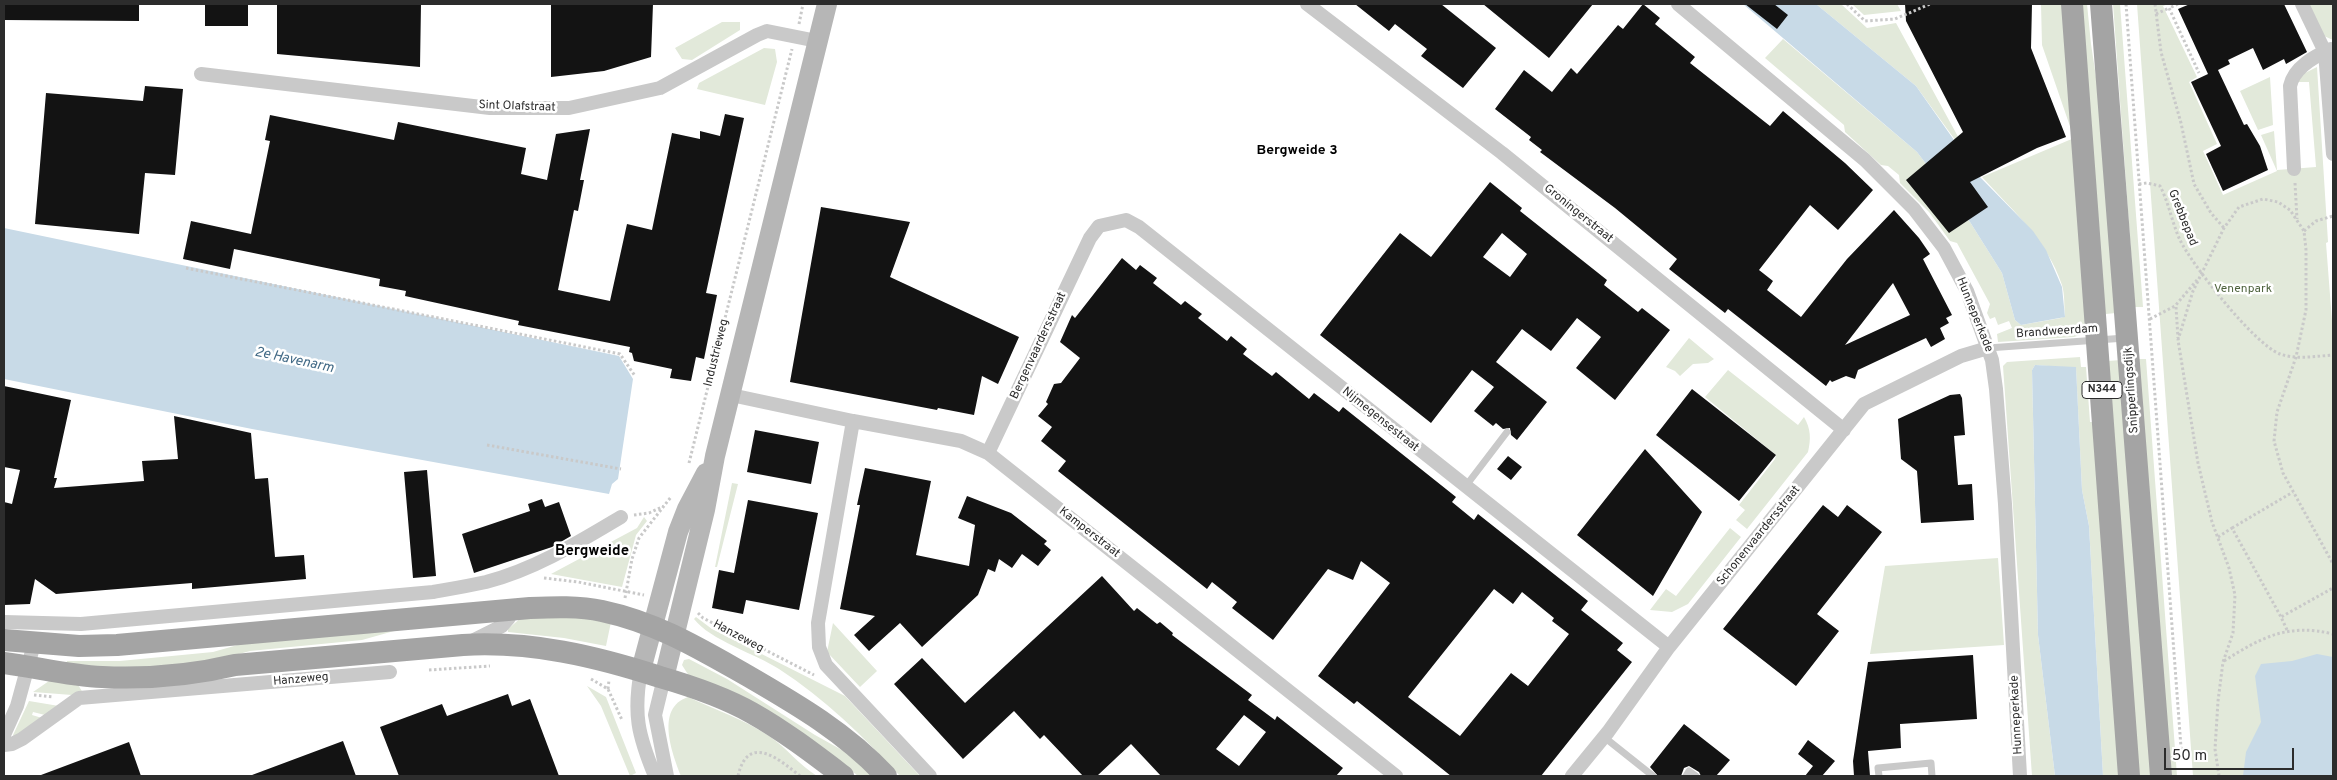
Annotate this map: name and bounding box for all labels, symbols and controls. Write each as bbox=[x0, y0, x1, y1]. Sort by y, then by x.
street label: Sint Olafstraat bbox=[478, 98, 556, 116]
district label: Bergweide 3 bbox=[1256, 143, 1338, 159]
street label: Groningerstraat bbox=[1540, 182, 1616, 246]
street label: Grebbepad bbox=[2164, 188, 2200, 248]
street label: Hunneperkade bbox=[1952, 275, 1996, 355]
park label: Venenpark bbox=[2214, 283, 2272, 297]
street label: Bergenvaardersstraat bbox=[1008, 290, 1070, 402]
street label: Industrieweg bbox=[702, 318, 732, 388]
street label: Brandweerdam bbox=[2016, 322, 2098, 342]
water label: 2e Havenarm bbox=[253, 344, 335, 378]
street label: Snipperlingsdijk bbox=[2122, 346, 2142, 434]
road number: N344 bbox=[2082, 382, 2122, 398]
street label: Nijmegensestraat bbox=[1339, 385, 1421, 455]
street label: Schonenvaardersstraat bbox=[1714, 483, 1804, 589]
street label: Kamperstraat bbox=[1056, 505, 1122, 561]
district label: Bergweide bbox=[555, 543, 629, 561]
street label: Hanzeweg bbox=[710, 618, 766, 656]
street label: Hanzeweg bbox=[273, 670, 329, 690]
street label: Hunneperkade bbox=[2008, 675, 2026, 755]
scale bar bbox=[2167, 738, 2297, 770]
text: 50 m bbox=[2172, 747, 2207, 766]

